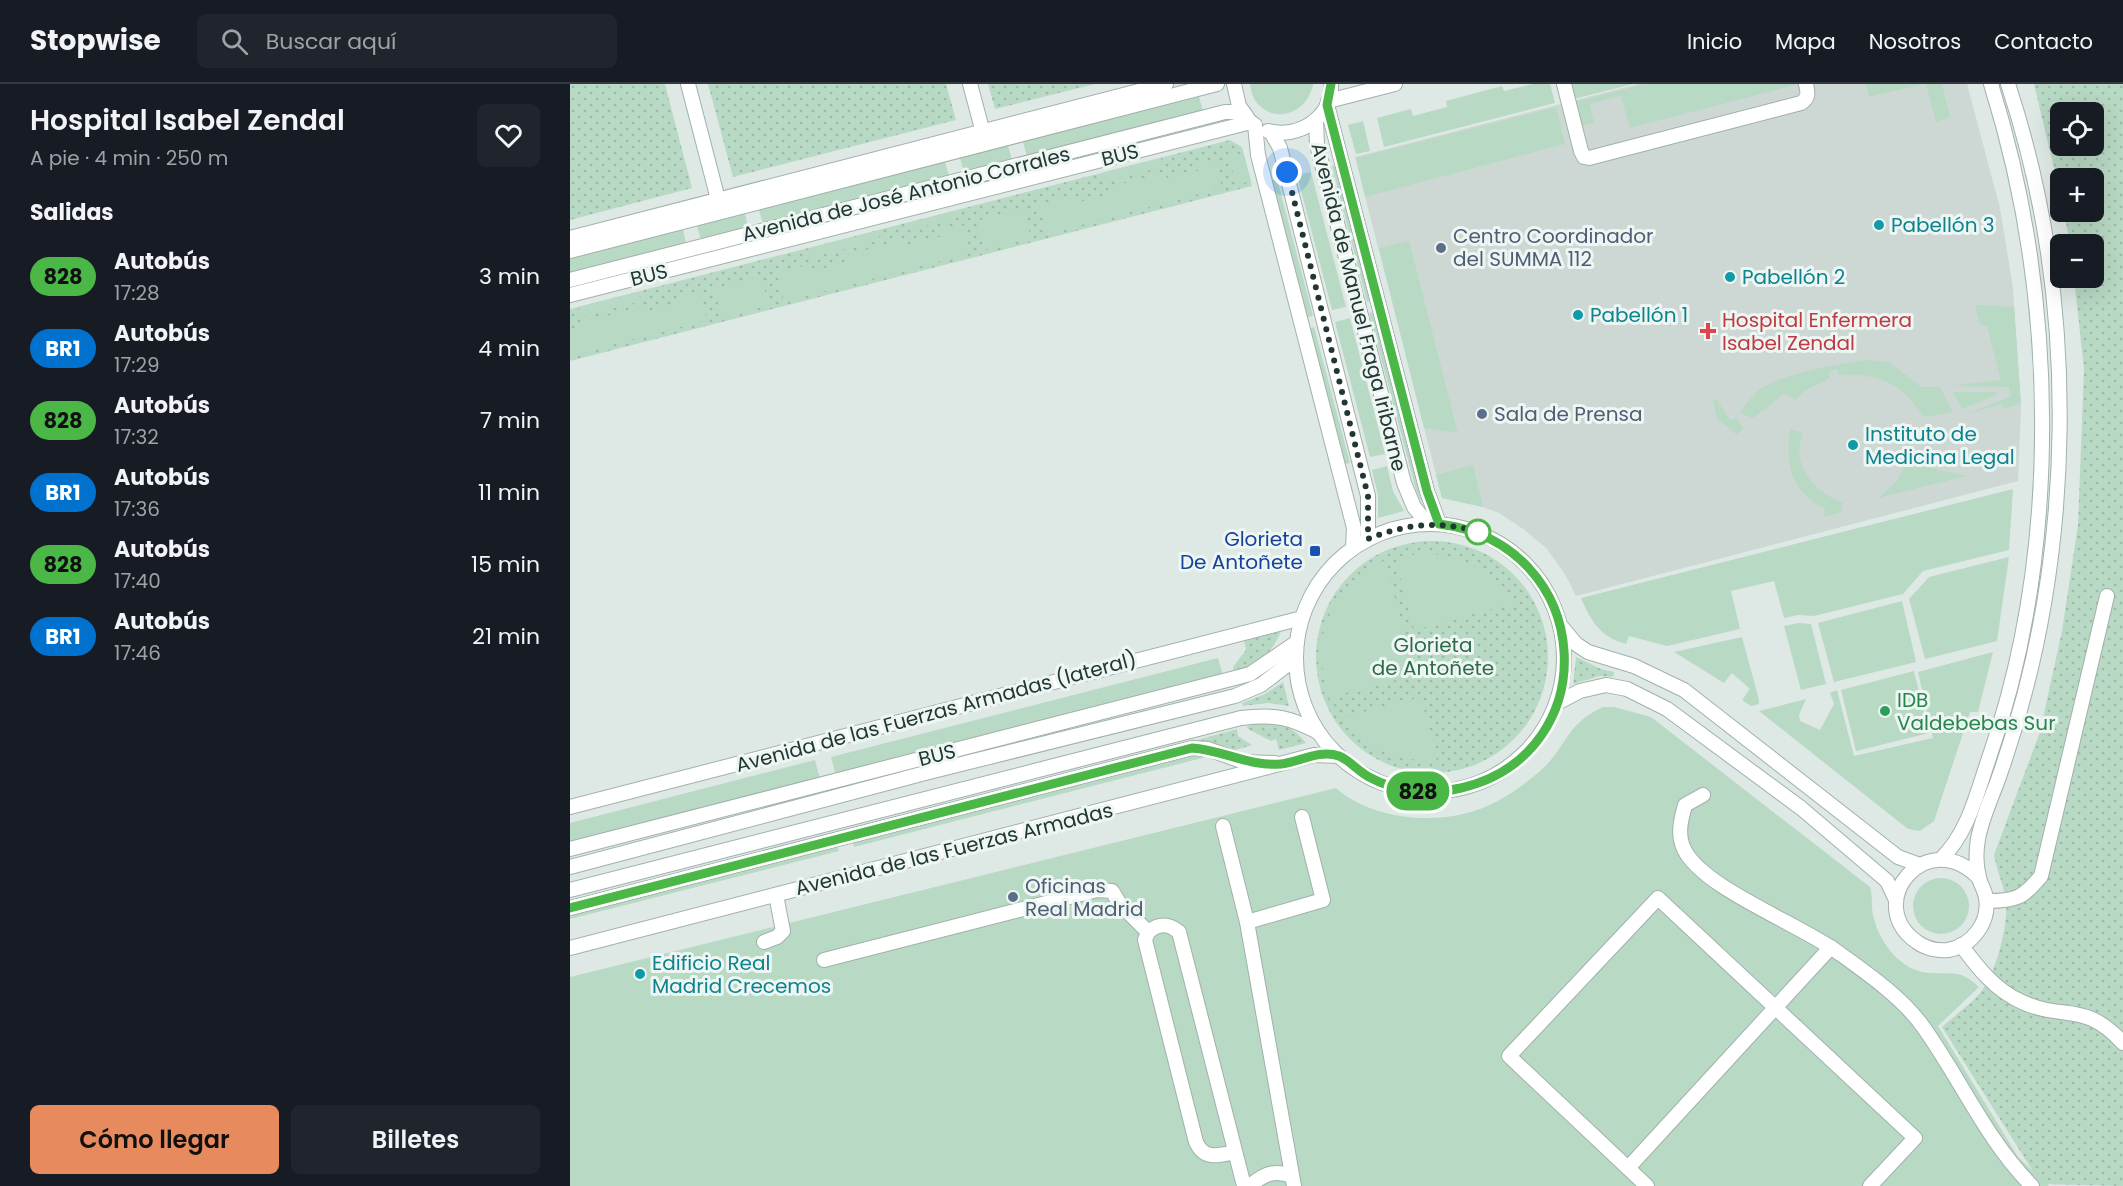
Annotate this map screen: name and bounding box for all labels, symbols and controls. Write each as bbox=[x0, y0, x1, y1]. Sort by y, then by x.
search box bbox=[197, 14, 617, 68]
text: Stopwise bbox=[30, 21, 161, 60]
icon: search bbox=[218, 25, 251, 58]
text: Buscar aquí bbox=[266, 26, 396, 57]
text: Inicio bbox=[1687, 27, 1742, 56]
text: Mapa bbox=[1775, 27, 1836, 56]
text: Nosotros bbox=[1869, 27, 1961, 56]
text: Contacto bbox=[1994, 27, 2093, 56]
text: Hospital Isabel Zendal bbox=[30, 101, 345, 140]
map controls bbox=[2050, 102, 2104, 288]
button: locate bbox=[2050, 102, 2104, 156]
button: heart bbox=[477, 104, 540, 167]
street label: BUS bbox=[1098, 137, 1142, 173]
street label: Avenida de José Antonio Corrales bbox=[739, 140, 1073, 248]
street label: Avenida de Manuel Fraga Iribarne bbox=[1305, 140, 1413, 474]
text: A pie · 4 min · 250 m bbox=[30, 144, 228, 172]
your location bbox=[1272, 157, 1302, 187]
button: + bbox=[2050, 168, 2104, 222]
text: Salidas bbox=[30, 197, 114, 228]
place label: Pabellón 3 bbox=[1891, 211, 1995, 239]
marker: Pabellón 3 bbox=[1872, 218, 1886, 232]
place label: Centro Coordinador del SUMMA 112 bbox=[1453, 222, 1654, 273]
button: − bbox=[2050, 234, 2104, 288]
marker: Centro Coordinador del SUMMA 112 bbox=[1434, 241, 1448, 255]
text: Autobús bbox=[114, 246, 210, 277]
street label: BUS bbox=[627, 257, 671, 293]
text: 3 min bbox=[479, 261, 540, 292]
text: 828 bbox=[43, 262, 83, 291]
place label: Pabellón 2 bbox=[1742, 263, 1845, 291]
marker: Pabellón 2 bbox=[1723, 270, 1737, 284]
text: 17:28 bbox=[114, 279, 160, 307]
place label: Pabellón 1 bbox=[1590, 301, 1688, 329]
place label: Hospital Enfermera Isabel Zendal bbox=[1722, 306, 1912, 357]
marker: Pabellón 1 bbox=[1571, 308, 1585, 322]
text: Autobús bbox=[114, 318, 210, 349]
marker: Hospital Enfermera Isabel Zendal bbox=[1699, 322, 1717, 340]
text: 4 min bbox=[478, 333, 540, 364]
text: BR1 bbox=[45, 334, 81, 363]
text: 17:29 bbox=[114, 351, 160, 379]
text: Autobús bbox=[114, 390, 210, 421]
place label: Sala de Prensa bbox=[1494, 400, 1643, 428]
text: 7 min bbox=[480, 405, 540, 436]
text: 828 bbox=[43, 406, 83, 435]
marker: Sala de Prensa bbox=[1475, 407, 1489, 421]
place label: Instituto de Medicina Legal bbox=[1865, 420, 2015, 471]
text: 17:32 bbox=[114, 423, 159, 451]
marker: Instituto de Medicina Legal bbox=[1846, 438, 1860, 452]
text: Autobús bbox=[114, 462, 210, 493]
text: 11 min bbox=[478, 477, 540, 508]
text: BR1 bbox=[45, 478, 81, 507]
text: 17:36 bbox=[114, 495, 160, 523]
unlabelled marker bbox=[1465, 519, 1491, 545]
place label: Glorieta De Antoñete bbox=[1180, 525, 1303, 576]
text: Autobús bbox=[114, 534, 210, 565]
marker: Glorieta De Antoñete bbox=[1308, 544, 1322, 558]
text: 15 min bbox=[471, 549, 540, 580]
text: 828 bbox=[43, 550, 83, 579]
text: 17:40 bbox=[114, 567, 161, 595]
text: Autobús bbox=[114, 606, 210, 637]
text: 21 min bbox=[472, 621, 540, 652]
text: BR1 bbox=[45, 622, 81, 651]
park label: Glorieta de Antoñete bbox=[1372, 631, 1494, 682]
text: 17:46 bbox=[114, 639, 161, 667]
street label: Avenida de las Fuerzas Armadas (lateral) bbox=[732, 645, 1140, 779]
place label: IDB Valdebebas Sur bbox=[1897, 686, 2056, 737]
marker: IDB Valdebebas Sur bbox=[1878, 704, 1892, 718]
street label: BUS bbox=[915, 737, 959, 773]
line badge: 828 bbox=[1384, 772, 1452, 810]
text: 828 bbox=[1398, 777, 1438, 806]
street label: Avenida de las Fuerzas Armadas bbox=[792, 796, 1116, 902]
place label: Oficinas Real Madrid bbox=[1025, 872, 1144, 923]
marker: Oficinas Real Madrid bbox=[1006, 890, 1020, 904]
place label: Edificio Real Madrid Crecemos bbox=[652, 949, 831, 1000]
marker: Edificio Real Madrid Crecemos bbox=[633, 967, 647, 981]
button: Cómo llegar bbox=[30, 1105, 279, 1174]
button: Billetes bbox=[291, 1105, 540, 1174]

